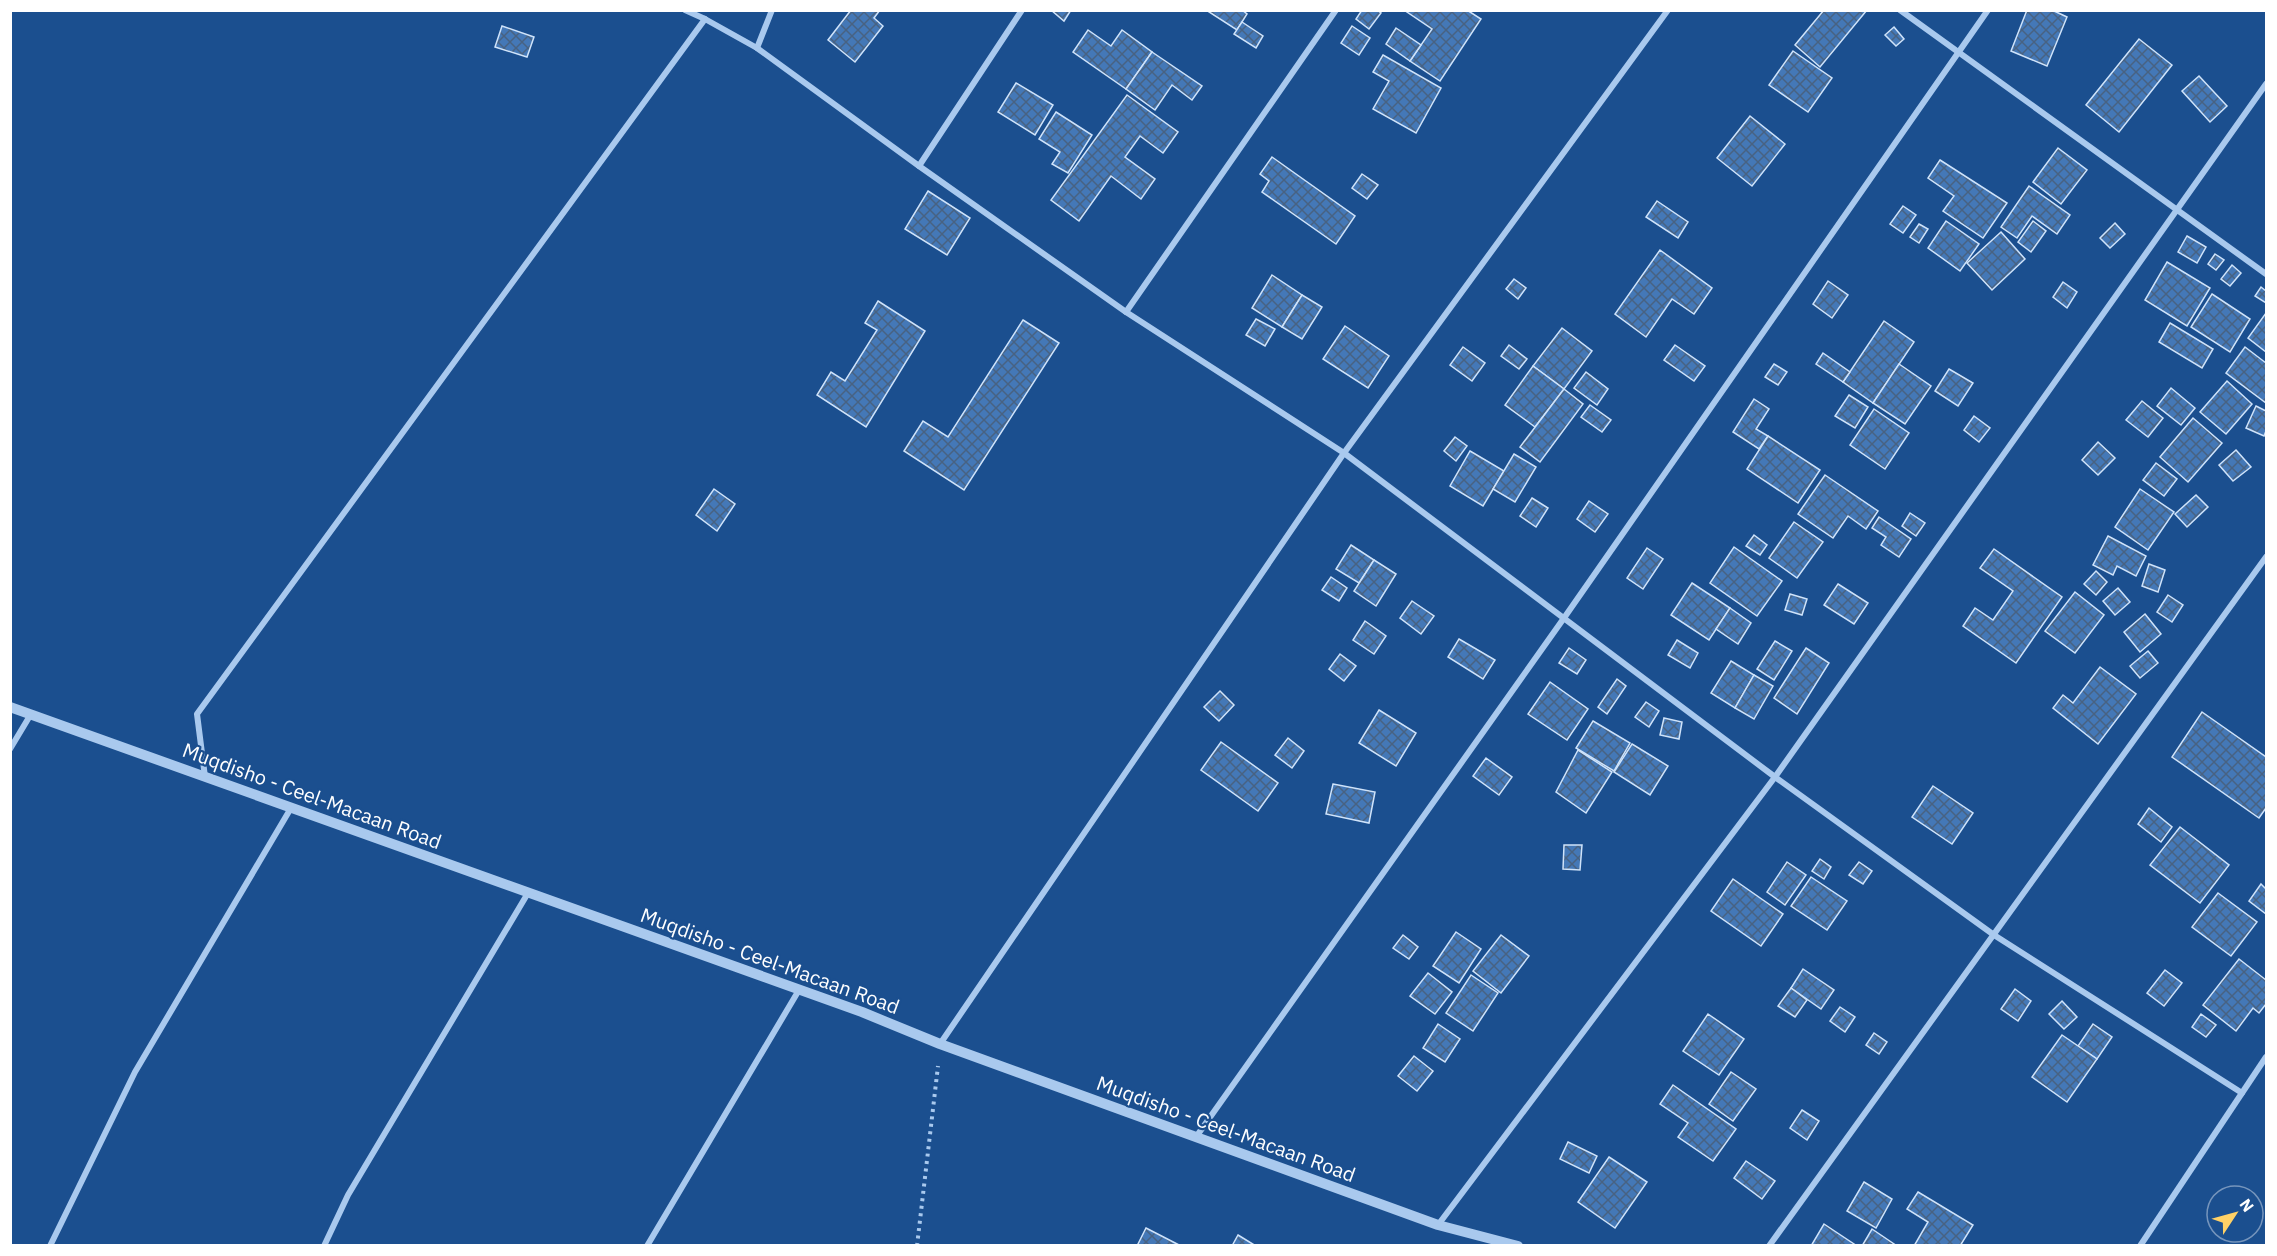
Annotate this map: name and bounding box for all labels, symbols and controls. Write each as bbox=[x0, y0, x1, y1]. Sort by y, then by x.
street label: Muqdisho - Ceel-Macaan Road bbox=[179, 736, 445, 855]
street label: Muqdisho - Ceel-Macaan Road bbox=[637, 901, 903, 1020]
street label: Muqdisho - Ceel-Macaan Road bbox=[1093, 1069, 1359, 1188]
north arrow bbox=[2205, 1184, 2265, 1244]
text: N bbox=[2236, 1195, 2259, 1216]

